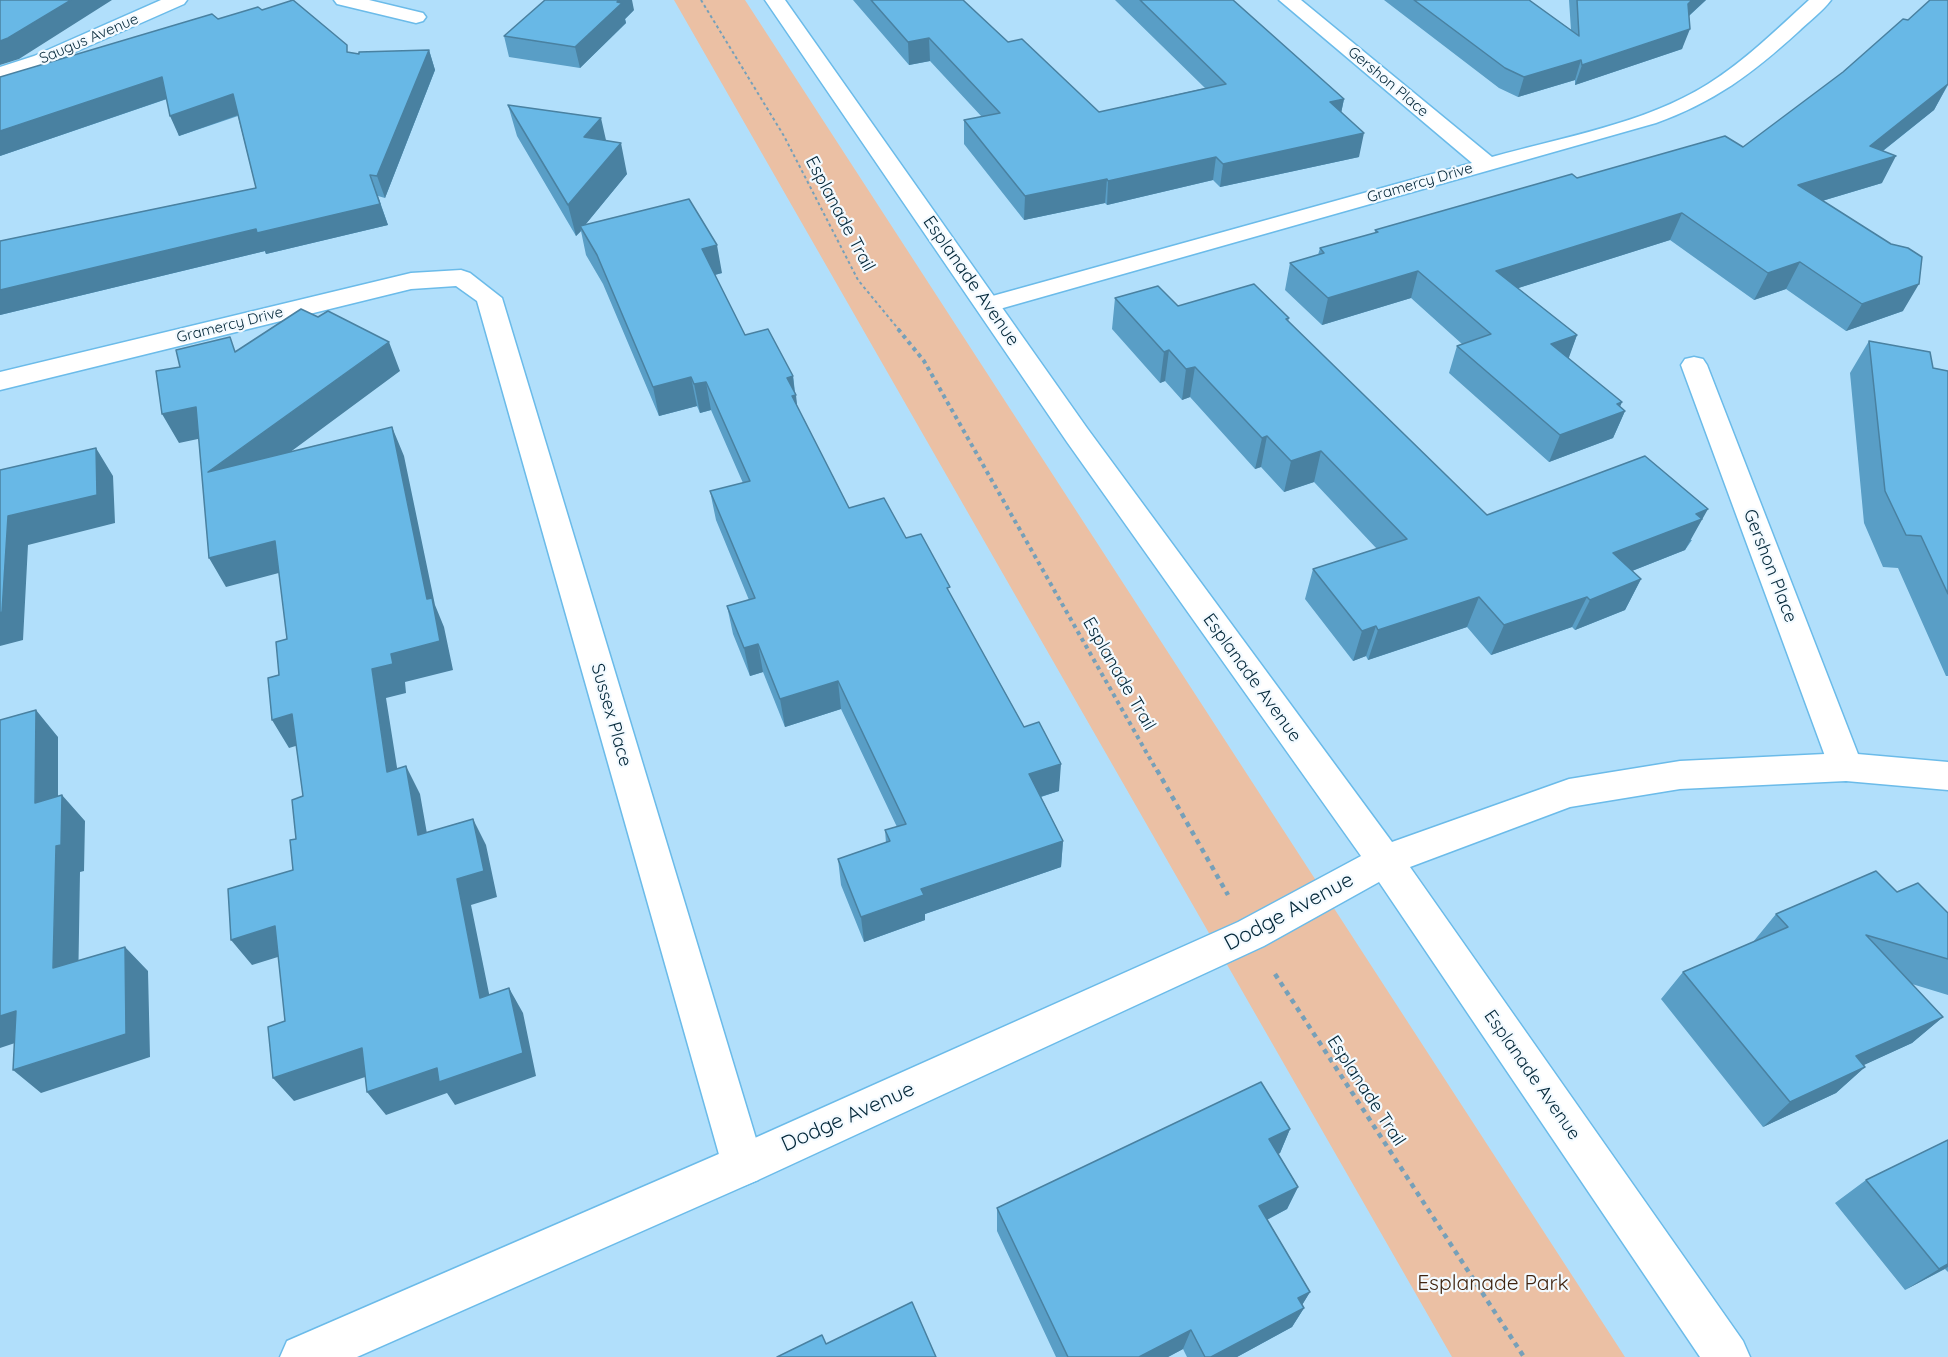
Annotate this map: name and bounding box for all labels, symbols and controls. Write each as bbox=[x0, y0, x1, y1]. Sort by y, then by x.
street label: Saugus Avenue bbox=[37, 10, 141, 68]
street label: Gershon Place bbox=[1344, 43, 1432, 121]
street label: Esplanade Trail bbox=[801, 153, 879, 275]
street label: Gramercy Drive bbox=[1365, 159, 1475, 207]
street label: Esplanade Avenue bbox=[918, 212, 1024, 350]
street label: Gramercy Drive bbox=[175, 303, 285, 347]
street label: Gershon Place bbox=[1738, 506, 1802, 626]
street label: Esplanade Avenue bbox=[1198, 610, 1306, 746]
street label: Esplanade Trail bbox=[1078, 613, 1160, 735]
street label: Sussex Place bbox=[586, 661, 636, 769]
street label: Dodge Avenue bbox=[1220, 867, 1358, 957]
street label: Esplanade Avenue bbox=[1479, 1006, 1585, 1144]
street label: Esplanade Trail bbox=[1322, 1032, 1410, 1150]
street label: Dodge Avenue bbox=[778, 1076, 918, 1158]
park label: Esplanade Park bbox=[1417, 1271, 1569, 1297]

